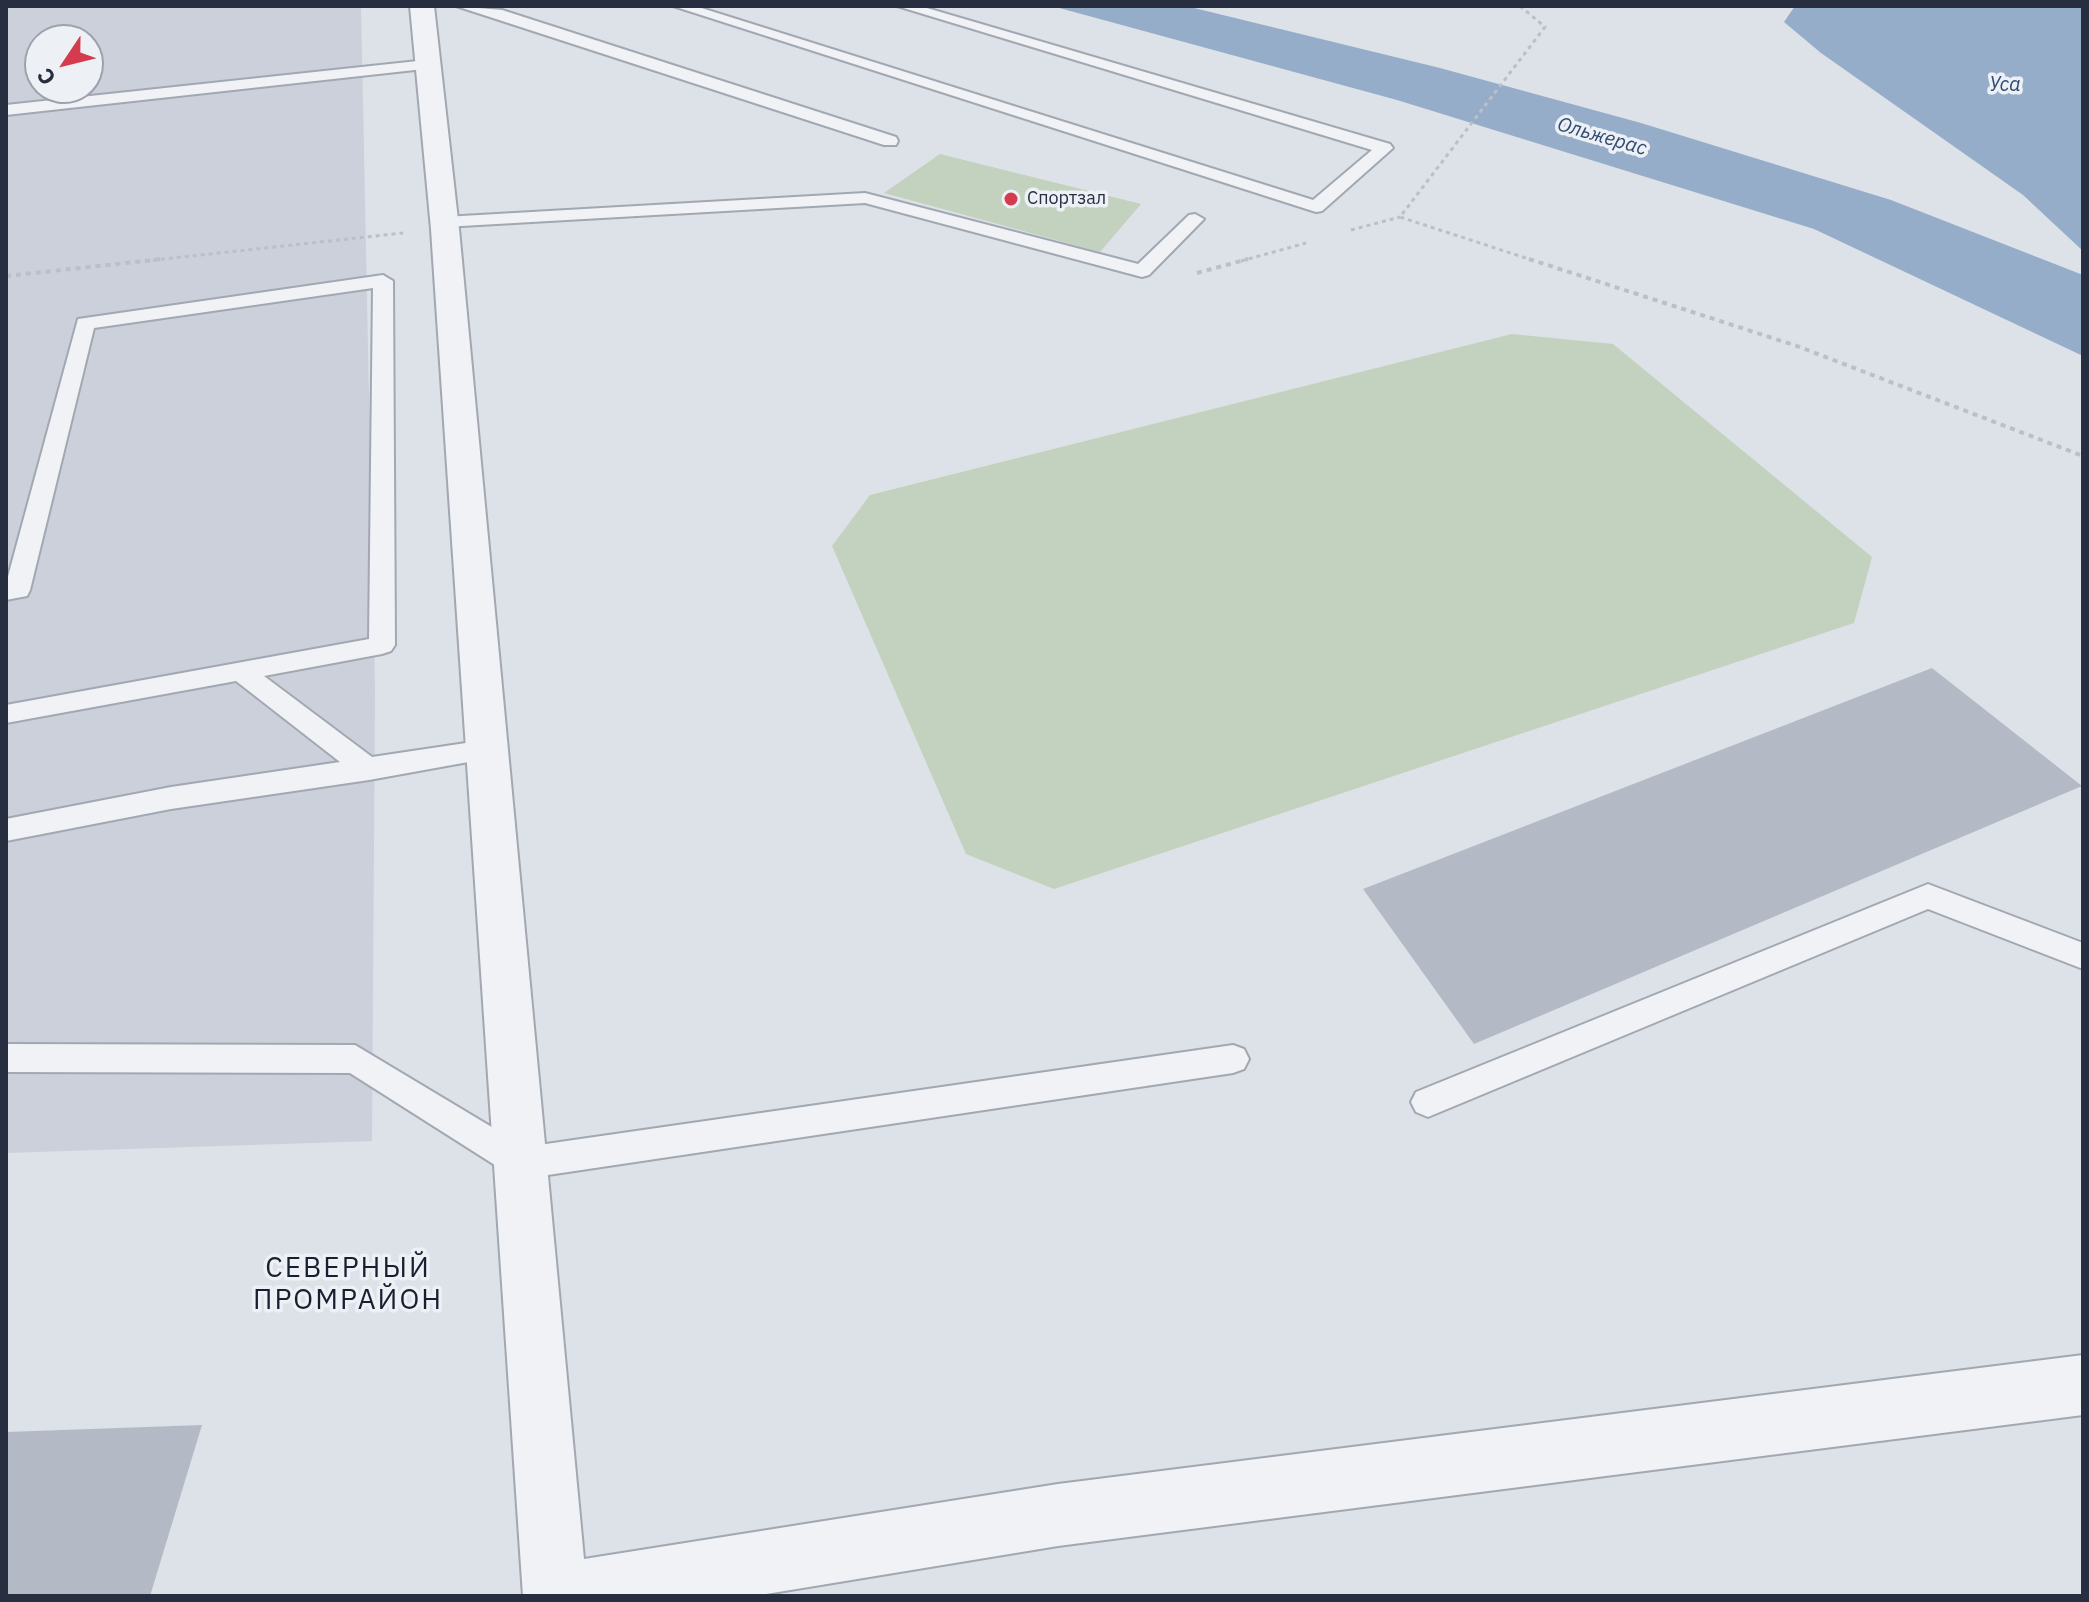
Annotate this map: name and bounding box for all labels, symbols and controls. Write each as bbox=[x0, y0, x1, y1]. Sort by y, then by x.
north arrow bbox=[24, 24, 104, 104]
text: С bbox=[30, 63, 62, 91]
water label: Уса bbox=[1989, 73, 2021, 97]
water label: Ольжерас bbox=[1555, 113, 1649, 161]
place label: Спортзал bbox=[1027, 188, 1106, 210]
marker: Спортзал bbox=[1002, 190, 1020, 208]
district label: СЕВЕРНЫЙ ПРОМРАЙОН bbox=[253, 1252, 443, 1318]

